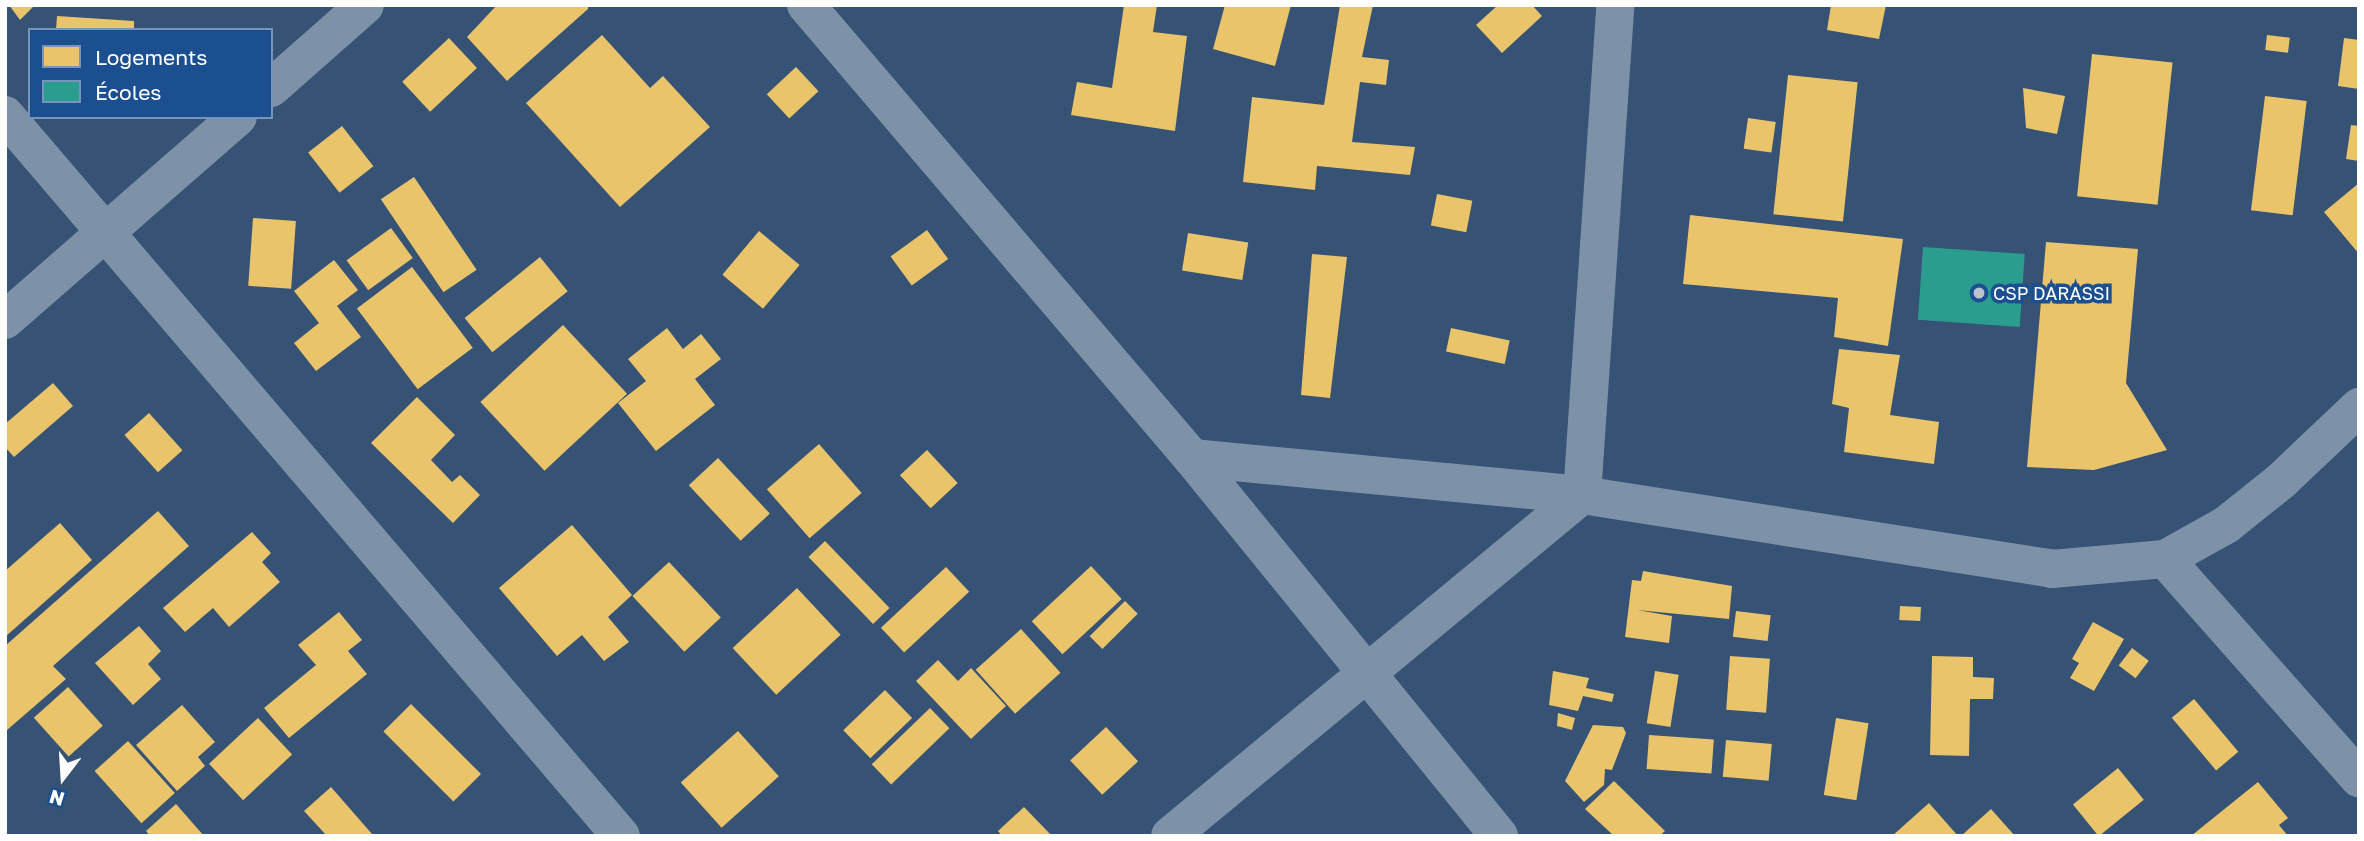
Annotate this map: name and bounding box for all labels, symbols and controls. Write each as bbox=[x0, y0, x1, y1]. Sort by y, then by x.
legend bbox=[28, 28, 273, 119]
text: Logements bbox=[95, 44, 207, 70]
text: Écoles bbox=[95, 79, 161, 105]
place label: CSP DARASSI bbox=[1993, 282, 2110, 304]
marker: CSP DARASSI bbox=[1971, 285, 1987, 301]
north arrow bbox=[28, 743, 98, 813]
text: N bbox=[46, 785, 67, 812]

